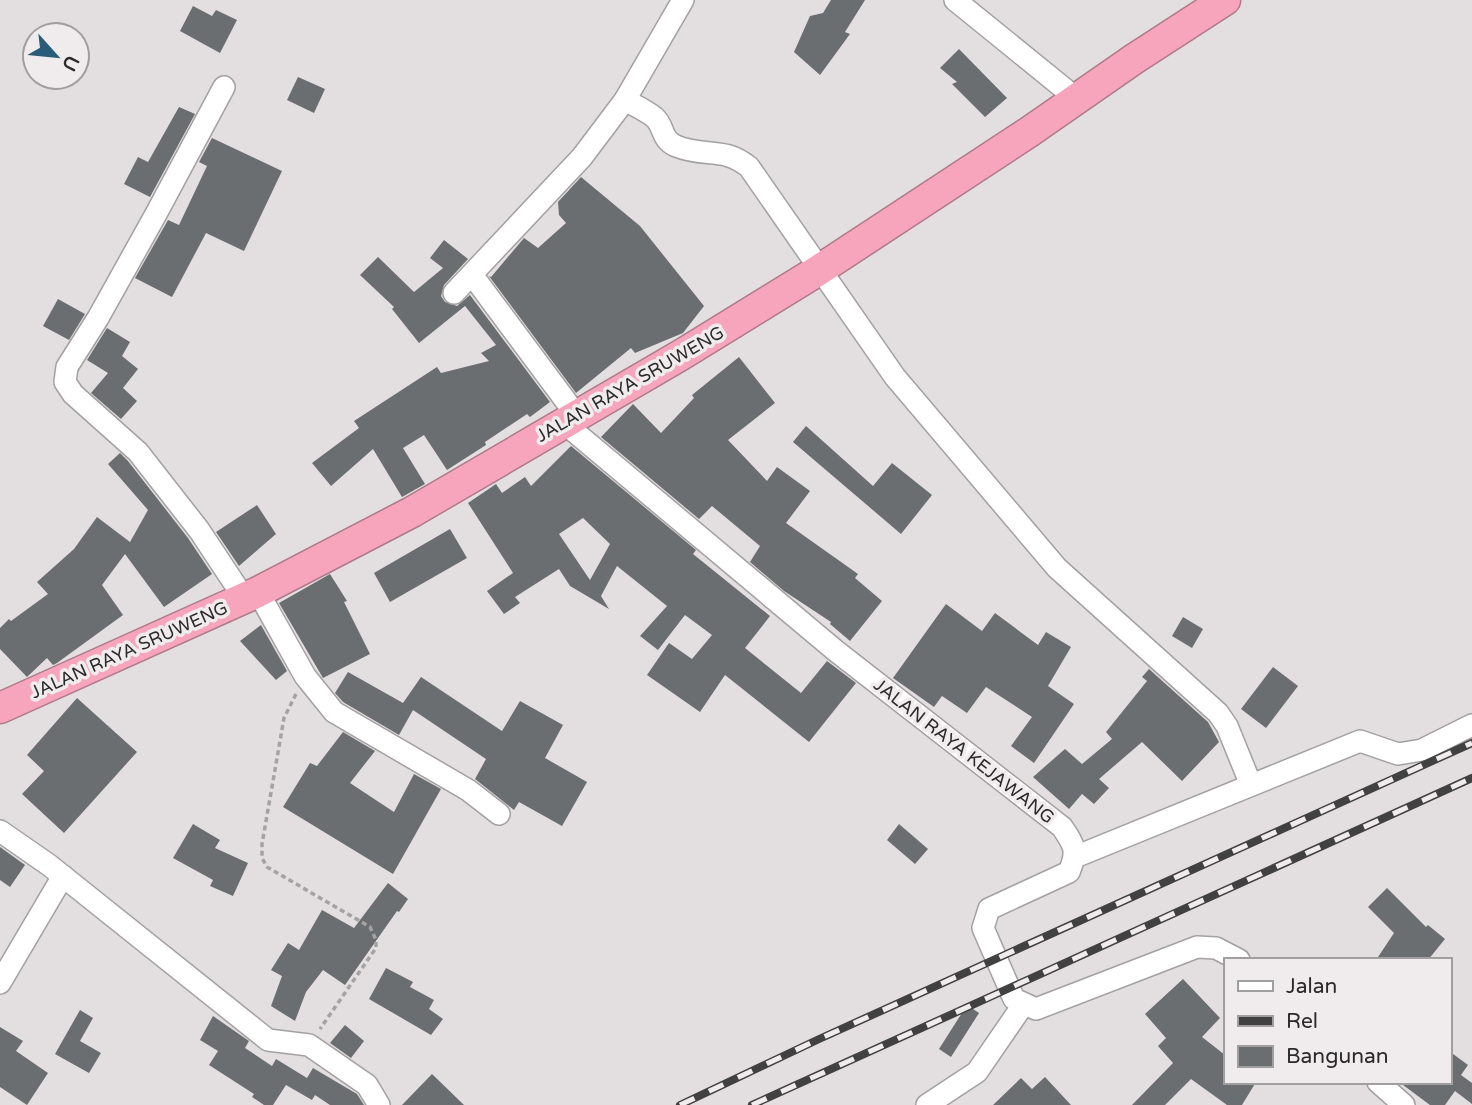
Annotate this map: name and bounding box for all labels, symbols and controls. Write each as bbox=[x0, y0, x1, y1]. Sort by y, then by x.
north arrow bbox=[21, 21, 91, 91]
text: U bbox=[57, 52, 83, 75]
street label: JALAN RAYA SRUWENG bbox=[532, 321, 728, 447]
street label: JALAN RAYA SRUWENG bbox=[27, 597, 231, 703]
street label: JALAN RAYA KEJAWANG bbox=[869, 674, 1059, 828]
legend bbox=[1224, 958, 1451, 1084]
text: Jalan bbox=[1286, 974, 1337, 999]
text: Rel bbox=[1286, 1009, 1318, 1034]
text: Bangunan bbox=[1286, 1044, 1389, 1069]

